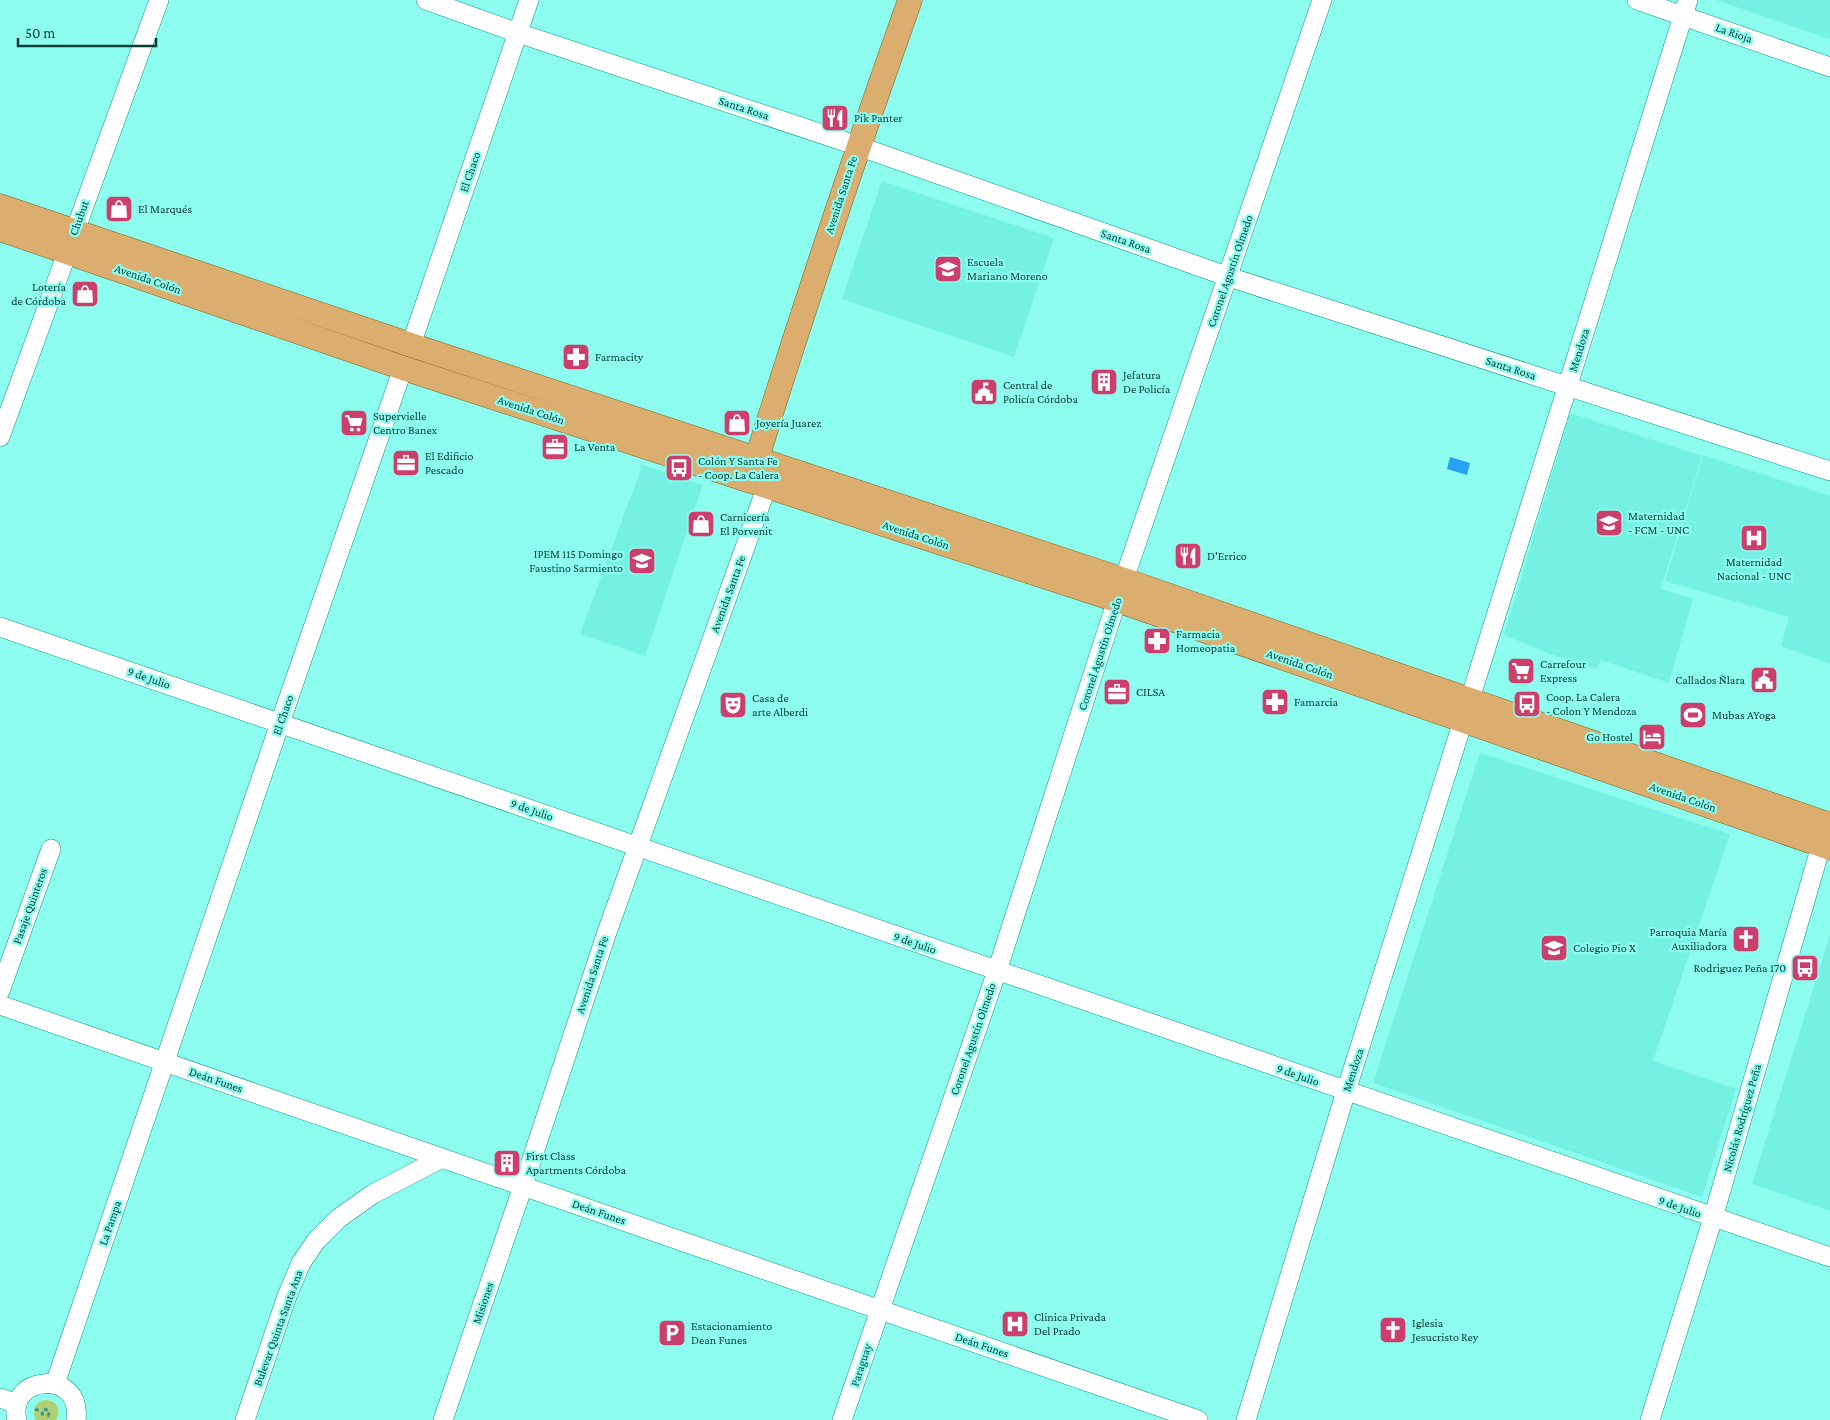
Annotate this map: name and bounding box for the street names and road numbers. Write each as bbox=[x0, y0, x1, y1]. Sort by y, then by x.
street label: La Rioja bbox=[1714, 20, 1755, 46]
street label: Santa Rosa bbox=[717, 93, 771, 123]
street label: El Chaco bbox=[457, 150, 483, 194]
street label: Avenida Santa Fe bbox=[822, 154, 860, 236]
street label: Chubut bbox=[66, 198, 92, 237]
street label: Coronel Agustín Olmedo bbox=[1204, 213, 1256, 329]
street label: Santa Rosa bbox=[1099, 226, 1153, 256]
street label: Avenida Colón bbox=[113, 261, 184, 297]
street label: Mendoza bbox=[1566, 326, 1592, 373]
street label: Santa Rosa bbox=[1484, 353, 1538, 383]
street label: Avenida Colón bbox=[496, 393, 567, 428]
street label: Avenida Colón bbox=[881, 518, 952, 553]
street label: Avenida Santa Fe bbox=[708, 553, 748, 635]
street label: Coronel Agustín Olmedo bbox=[1075, 596, 1125, 712]
street label: Avenida Colón bbox=[1265, 646, 1336, 682]
street label: 9 de Julio bbox=[126, 664, 172, 692]
street label: El Chaco bbox=[270, 693, 296, 737]
street label: Avenida Colón bbox=[1648, 779, 1719, 815]
street label: 9 de Julio bbox=[509, 796, 555, 824]
street label: Pasaje Quinteros bbox=[10, 866, 50, 946]
street label: 9 de Julio bbox=[892, 929, 938, 957]
street label: Avenida Santa Fe bbox=[573, 934, 611, 1016]
street label: Coronel Agustín Olmedo bbox=[947, 981, 999, 1097]
street label: Mendoza bbox=[1339, 1046, 1367, 1093]
street label: 9 de Julio bbox=[1275, 1061, 1321, 1089]
street label: Nicolás Rodríguez Peña bbox=[1720, 1062, 1764, 1174]
street label: Deán Funes bbox=[187, 1064, 245, 1096]
street label: 9 de Julio bbox=[1657, 1193, 1703, 1221]
street label: Deán Funes bbox=[570, 1196, 628, 1228]
street label: La Pampa bbox=[96, 1198, 124, 1247]
street label: Bulevar Quinta Santa Ana bbox=[250, 1268, 306, 1388]
street label: Misiones bbox=[469, 1280, 497, 1326]
street label: Deán Funes bbox=[953, 1329, 1011, 1361]
street label: Paraguay bbox=[848, 1341, 875, 1388]

